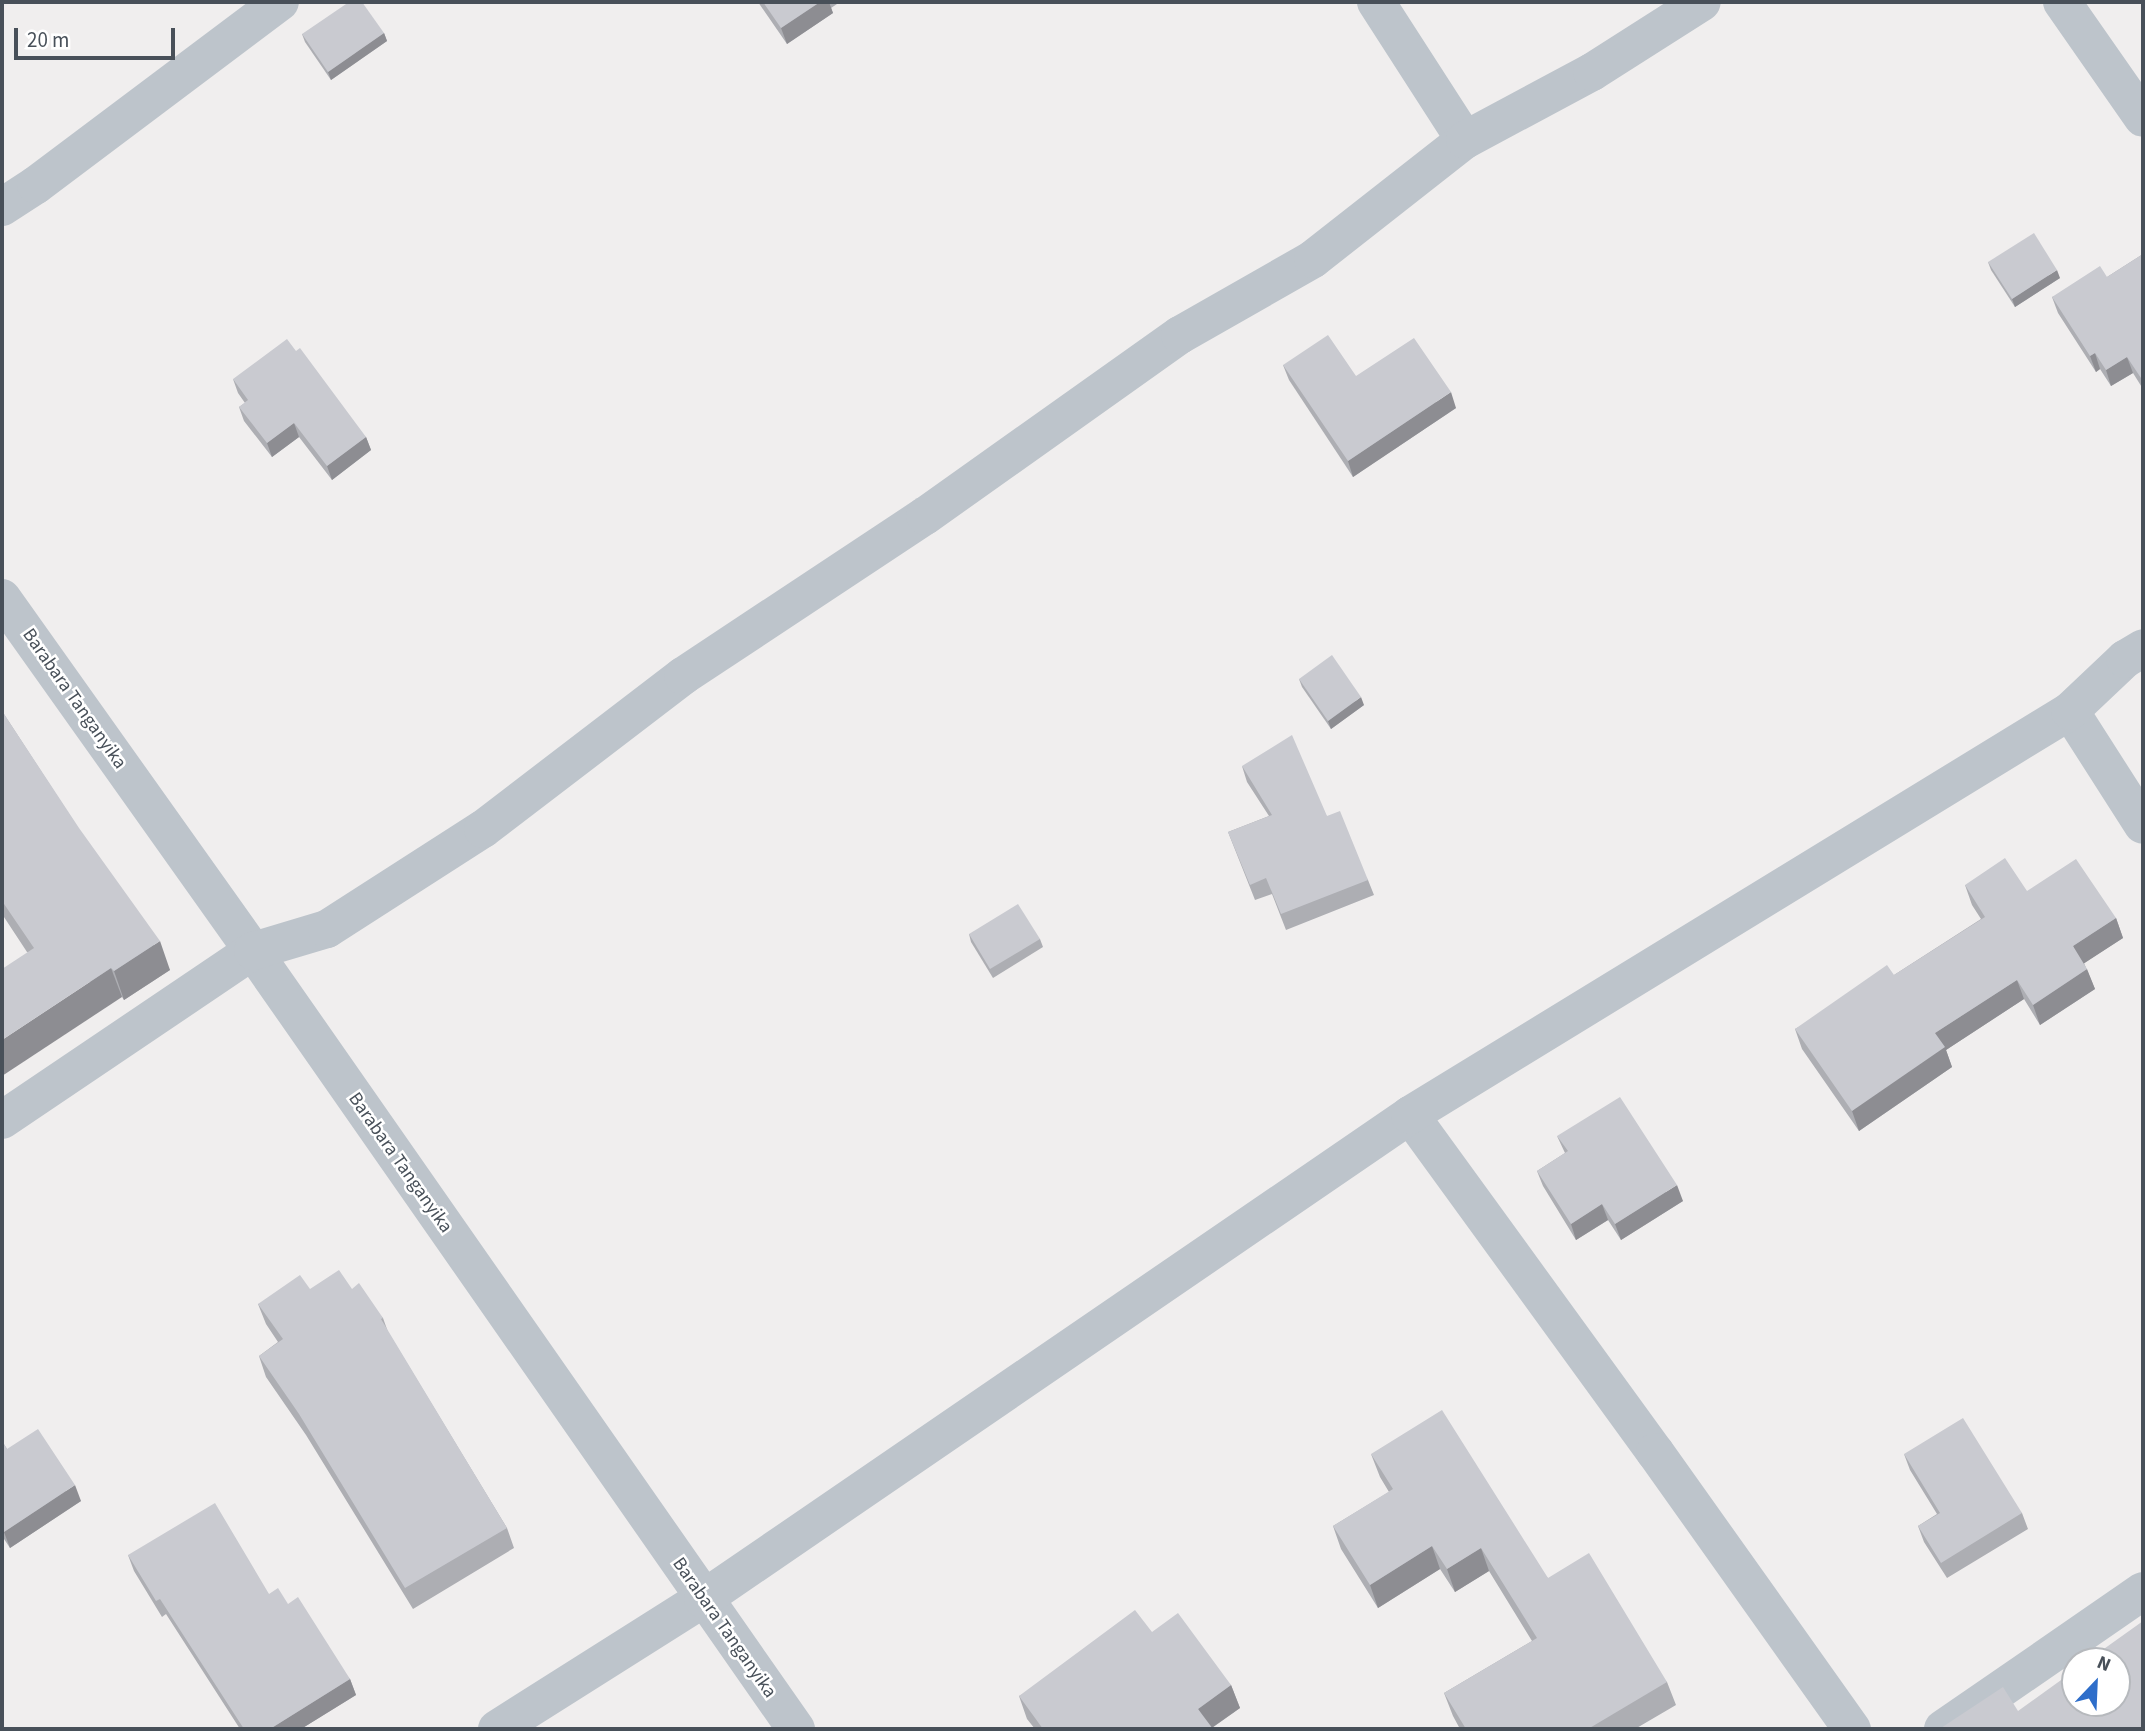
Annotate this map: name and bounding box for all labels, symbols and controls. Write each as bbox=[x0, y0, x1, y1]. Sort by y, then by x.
scale bar bbox=[18, 14, 178, 58]
text: 20 m bbox=[27, 25, 69, 55]
street label: Barabara Tanganyika bbox=[17, 624, 131, 774]
street label: Barabara Tanganyika bbox=[343, 1088, 457, 1238]
street label: Barabara Tanganyika bbox=[667, 1553, 781, 1703]
north arrow bbox=[2061, 1647, 2131, 1717]
text: N bbox=[2093, 1649, 2115, 1679]

